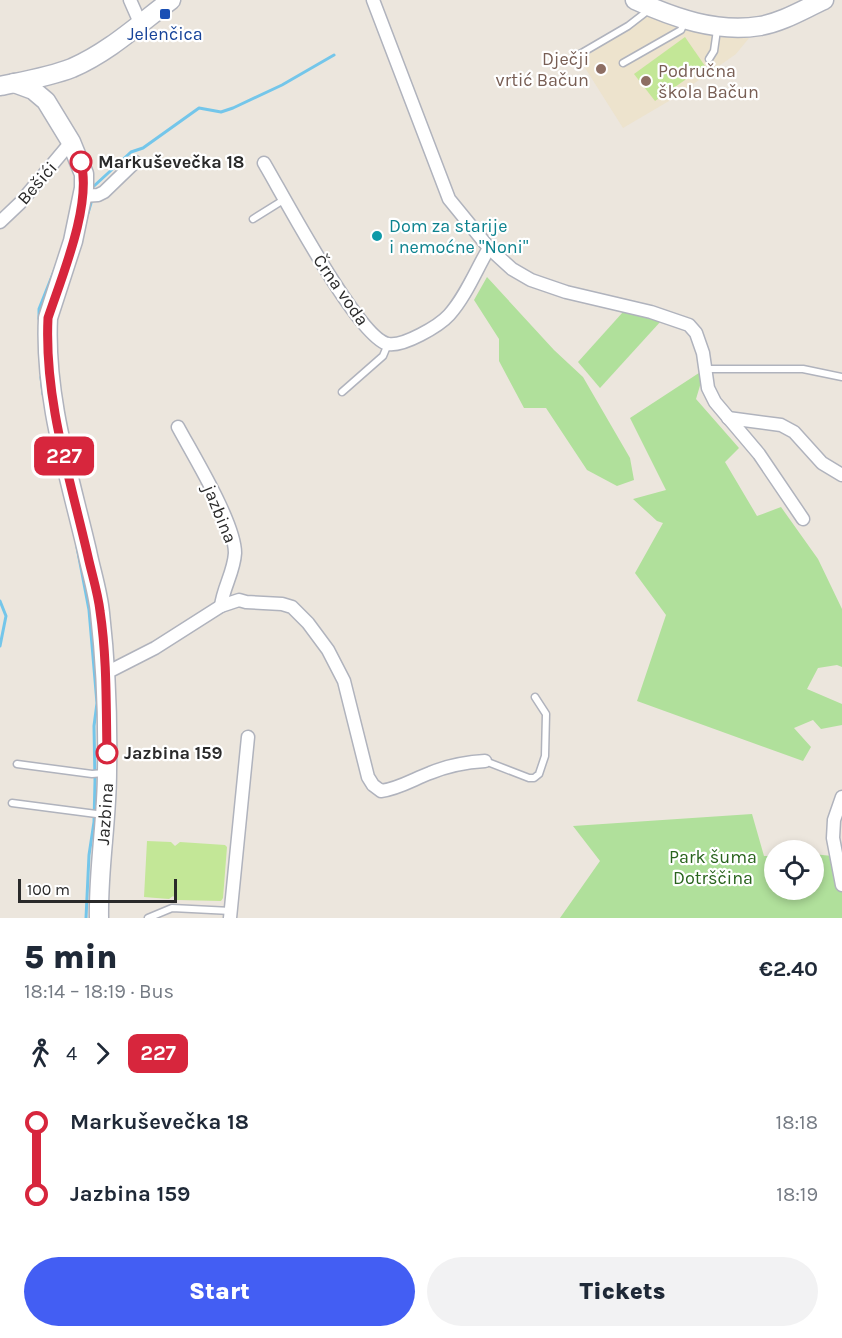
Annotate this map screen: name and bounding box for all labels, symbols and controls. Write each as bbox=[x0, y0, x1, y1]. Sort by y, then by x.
marker: Jelenčica bbox=[158, 7, 172, 21]
place label: Jelenčica bbox=[127, 23, 203, 45]
place label: Dječji vrtić Bačun bbox=[496, 48, 589, 91]
place label: Područna škola Bačun bbox=[658, 60, 759, 103]
marker: Dječji vrtić Bačun bbox=[594, 62, 608, 76]
marker: Područna škola Bačun bbox=[639, 74, 653, 88]
marker: Markuševečka 18 bbox=[70, 151, 92, 173]
place label: Markuševečka 18 bbox=[98, 151, 245, 173]
street label: Bešići bbox=[12, 157, 62, 209]
place label: Dom za starije i nemoćne "Noni" bbox=[389, 215, 528, 258]
marker: Dom za starije i nemoćne "Noni" bbox=[370, 229, 384, 243]
street label: Črna voda bbox=[308, 250, 374, 330]
line badge: 227 bbox=[29, 436, 98, 476]
text: 227 bbox=[46, 444, 82, 468]
street label: jazbina bbox=[198, 480, 242, 546]
marker: Jazbina 159 bbox=[96, 742, 118, 764]
place label: Jazbina 159 bbox=[124, 742, 223, 764]
street label: Jazbina bbox=[92, 782, 118, 846]
map controls bbox=[764, 840, 824, 900]
button: locate bbox=[764, 840, 824, 900]
park label: Park šuma Dotrščina bbox=[669, 846, 757, 889]
scale bar bbox=[18, 876, 177, 904]
text: 100 m bbox=[27, 880, 70, 899]
text: 5 min bbox=[24, 938, 118, 976]
text: €2.40 bbox=[759, 956, 818, 982]
text: 18:14 – 18:19 · Bus bbox=[24, 980, 174, 1003]
icon: walk bbox=[24, 1037, 57, 1070]
icon: forward bbox=[86, 1037, 119, 1070]
text: 227 bbox=[140, 1041, 176, 1065]
text: 4 bbox=[66, 1042, 77, 1065]
text: Markuševečka 18 bbox=[70, 1109, 249, 1135]
text: 18:18 bbox=[776, 1111, 818, 1134]
text: Jazbina 159 bbox=[70, 1181, 190, 1207]
text: 18:19 bbox=[776, 1183, 818, 1206]
button: Start bbox=[24, 1257, 415, 1326]
button: Tickets bbox=[427, 1257, 818, 1326]

